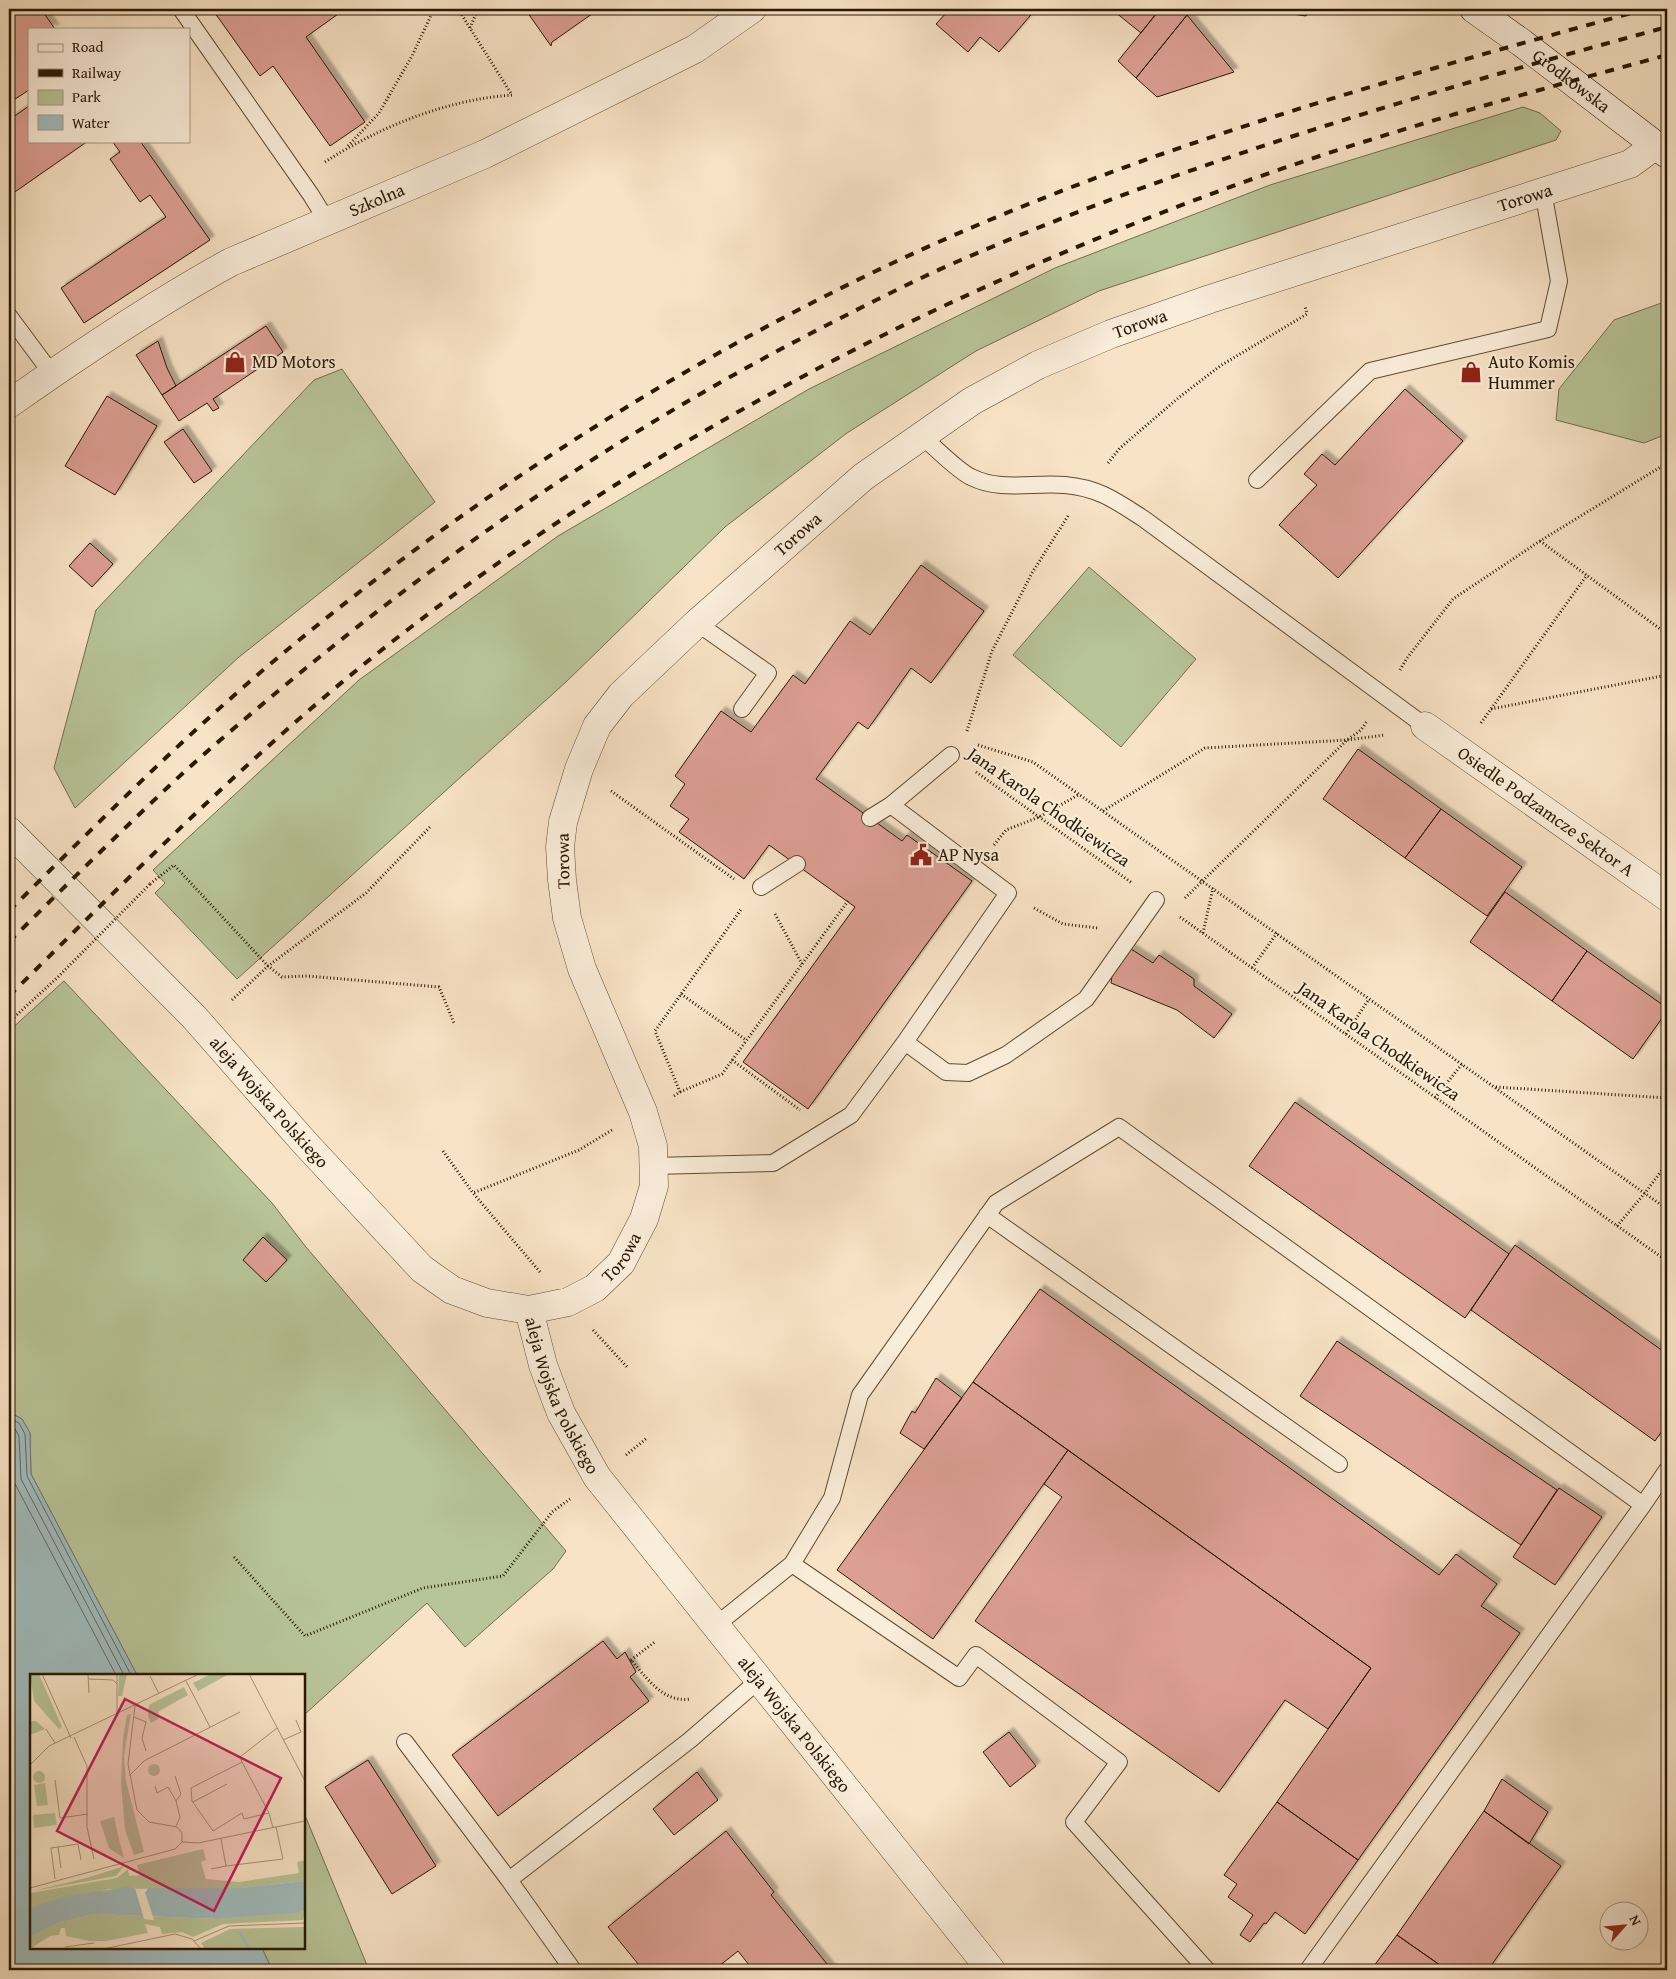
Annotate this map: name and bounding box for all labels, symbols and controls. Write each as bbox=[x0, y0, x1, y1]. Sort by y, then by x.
legend bbox=[28, 28, 190, 142]
text: Road bbox=[72, 36, 103, 57]
street label: Grodkowska bbox=[1527, 42, 1617, 119]
text: Railway bbox=[72, 62, 122, 83]
text: Park bbox=[72, 86, 101, 107]
text: Water bbox=[72, 112, 110, 133]
street label: Szkolna bbox=[344, 176, 409, 223]
street label: Torowa bbox=[1494, 176, 1556, 219]
street label: Torowa bbox=[1109, 301, 1171, 345]
place label: MD Motors bbox=[252, 348, 336, 375]
place label: Auto Komis Hummer bbox=[1488, 348, 1575, 396]
shop icon: MD Motors bbox=[222, 349, 248, 375]
shop icon: Auto Komis Hummer bbox=[1458, 359, 1484, 385]
street label: Torowa bbox=[768, 505, 828, 562]
street label: Jana Karola Chodkiewicza bbox=[961, 739, 1137, 873]
street label: Osiedle Podzamcze Sektor A bbox=[1452, 739, 1640, 883]
street label: Torowa bbox=[549, 832, 576, 889]
place label: AP Nysa bbox=[938, 841, 999, 868]
public building icon: AP Nysa bbox=[908, 842, 934, 868]
street label: Jana Karola Chodkiewicza bbox=[1291, 973, 1467, 1107]
street label: aleja Wojska Polskiego bbox=[204, 1030, 336, 1174]
street label: Torowa bbox=[595, 1227, 648, 1288]
street label: aleja Wojska Polskiego bbox=[518, 1314, 607, 1479]
street label: aleja Wojska Polskiego bbox=[732, 1650, 858, 1798]
inset map bbox=[30, 1674, 305, 1949]
north arrow bbox=[1598, 1902, 1648, 1952]
text: N bbox=[1625, 1911, 1647, 1929]

